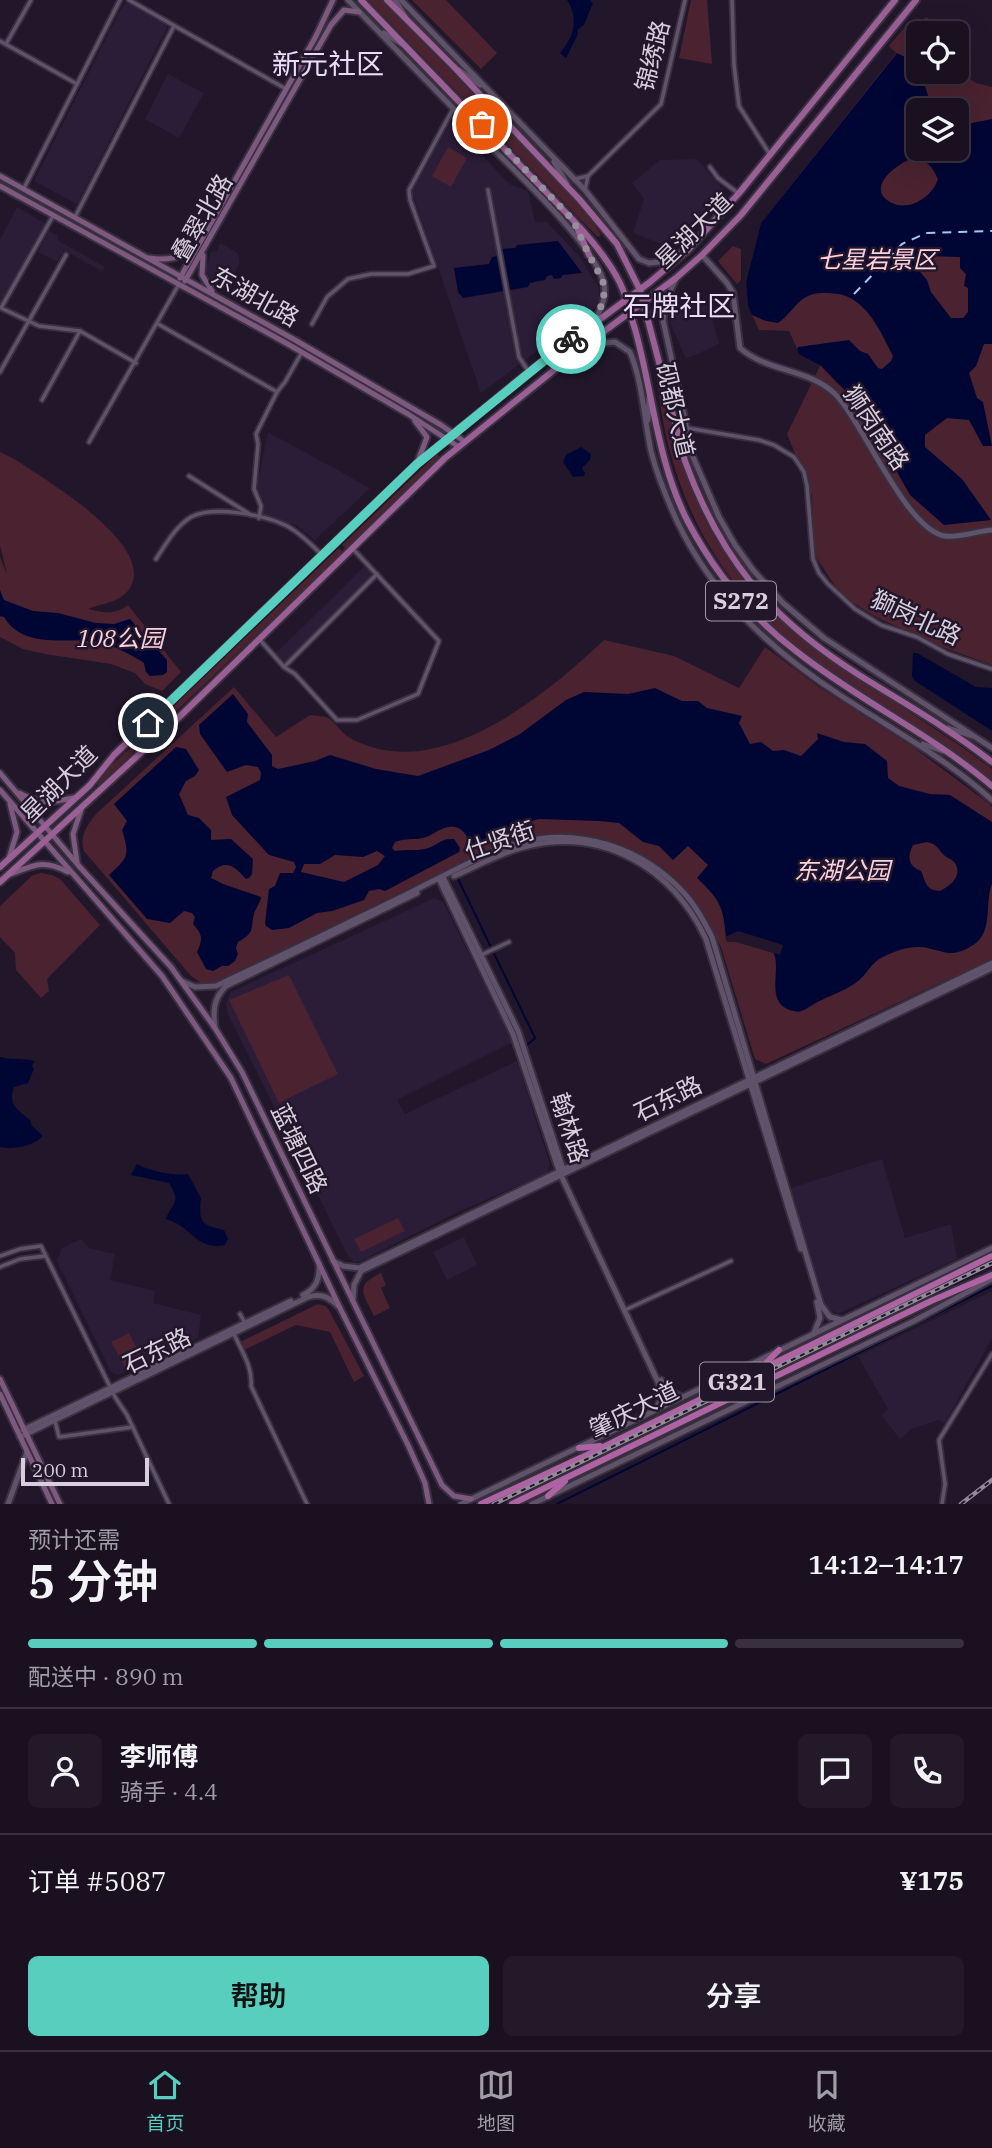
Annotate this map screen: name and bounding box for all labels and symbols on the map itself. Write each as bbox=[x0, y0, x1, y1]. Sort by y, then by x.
street label: 锦绣路 bbox=[628, 17, 676, 95]
district label: 新元社区 bbox=[272, 45, 384, 82]
pin bbox=[452, 94, 512, 154]
street label: 叠翠北路 bbox=[163, 168, 239, 267]
street label: 星湖大道 bbox=[648, 185, 739, 275]
park label: 七星岩景区 bbox=[817, 243, 940, 275]
street label: 东湖北路 bbox=[206, 259, 305, 333]
district label: 石牌社区 bbox=[623, 287, 735, 324]
courier bbox=[536, 304, 606, 374]
street label: 砚都大道 bbox=[650, 359, 702, 460]
street label: 狮岗南路 bbox=[837, 379, 917, 476]
road number: S272 bbox=[706, 582, 776, 621]
street label: 獅岗北路 bbox=[866, 582, 967, 652]
park label: 108公园 bbox=[76, 622, 167, 654]
pin bbox=[118, 693, 178, 753]
street label: 星湖大道 bbox=[13, 738, 104, 829]
street label: 仕贤街 bbox=[460, 813, 539, 867]
park label: 东湖公园 bbox=[794, 854, 893, 886]
street label: 石东路 bbox=[628, 1068, 707, 1128]
street label: 翰林路 bbox=[544, 1089, 596, 1167]
street label: 蓝塘四路 bbox=[264, 1098, 335, 1199]
street label: 石东路 bbox=[117, 1320, 196, 1380]
road number: G321 bbox=[700, 1362, 774, 1401]
street label: 肇庆大道 bbox=[583, 1374, 684, 1445]
scale bar bbox=[21, 1455, 149, 1487]

